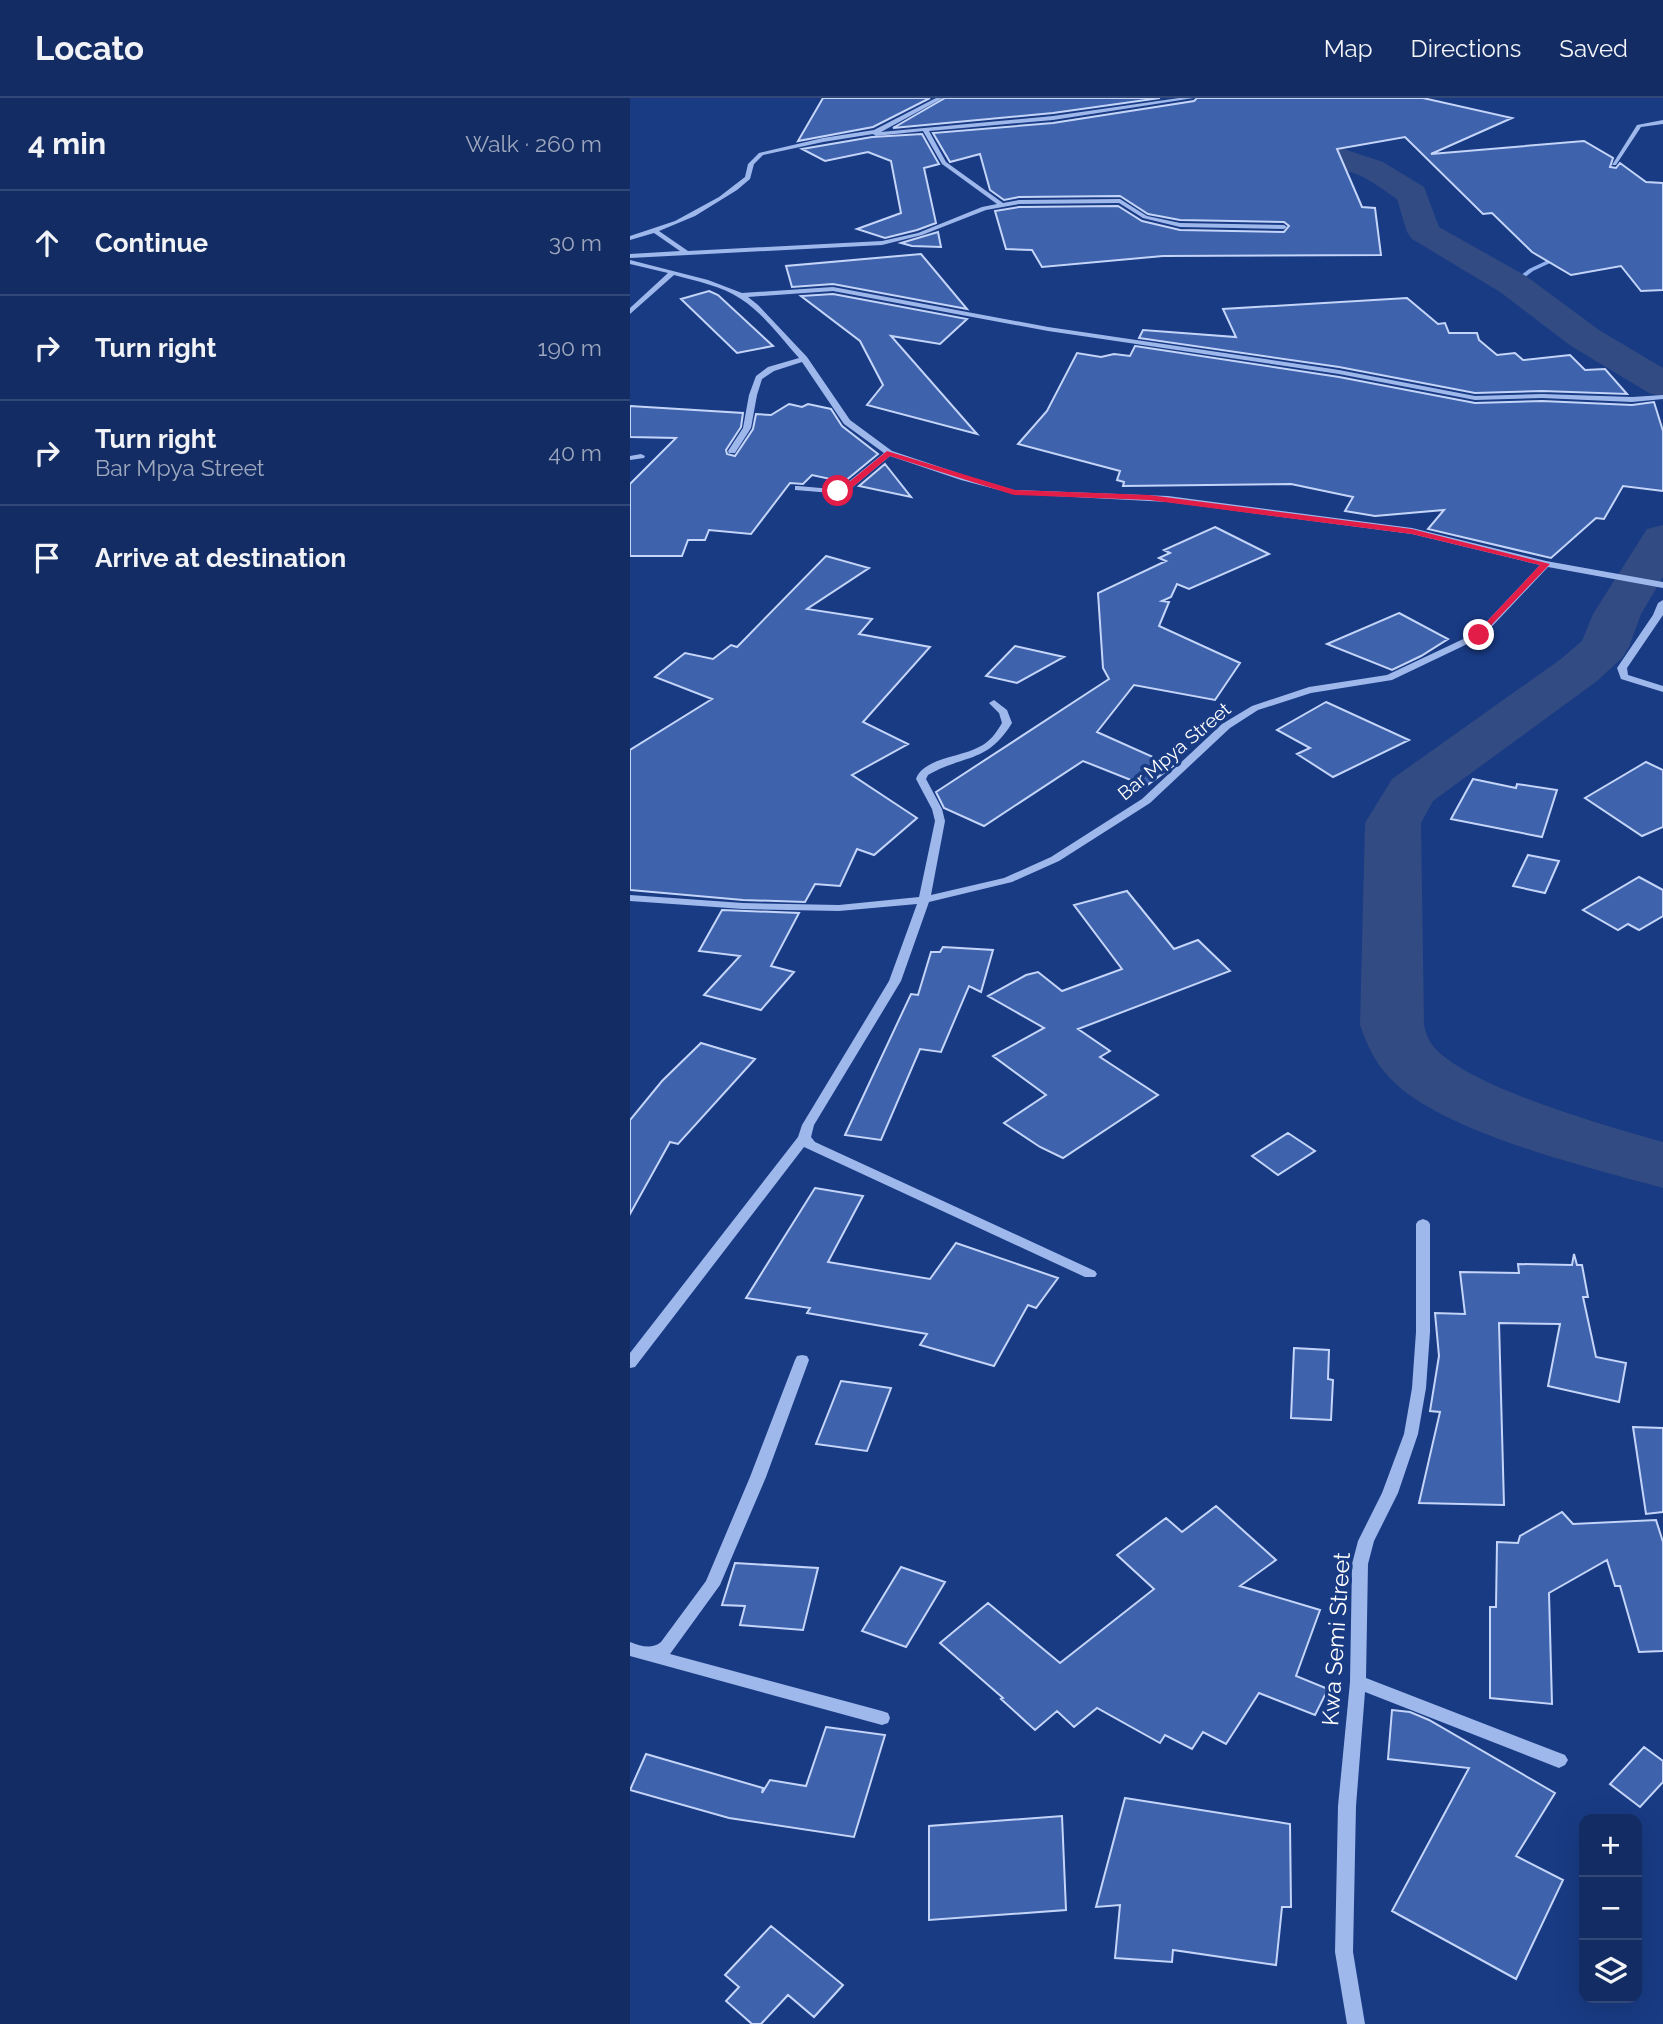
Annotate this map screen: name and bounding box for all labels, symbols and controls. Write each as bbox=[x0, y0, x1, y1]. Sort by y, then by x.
text: Locato bbox=[35, 29, 144, 68]
text: Map bbox=[1324, 34, 1373, 63]
text: Directions bbox=[1411, 34, 1521, 63]
text: Saved bbox=[1559, 34, 1628, 63]
text: 4 min bbox=[28, 126, 106, 161]
text: Walk · 260 m bbox=[465, 130, 602, 157]
icon: ahead bbox=[28, 224, 66, 262]
text: Continue bbox=[95, 228, 208, 258]
text: 30 m bbox=[549, 229, 602, 256]
icon: right bbox=[28, 329, 66, 367]
text: Turn right bbox=[95, 333, 216, 363]
text: 190 m bbox=[538, 334, 602, 361]
text: Turn right bbox=[95, 424, 216, 454]
icon: right bbox=[28, 434, 66, 472]
text: 40 m bbox=[548, 439, 602, 466]
text: Bar Mpya Street bbox=[95, 454, 265, 481]
route start bbox=[822, 475, 853, 506]
icon: arrive bbox=[28, 539, 66, 577]
text: Arrive at destination bbox=[95, 543, 346, 573]
route end bbox=[1463, 619, 1494, 650]
street label: Bar Mpya Street bbox=[1113, 697, 1235, 804]
street label: Kwa Semi Street bbox=[1316, 1551, 1355, 1727]
map controls bbox=[1579, 1814, 1642, 2003]
button: + bbox=[1579, 1814, 1642, 1877]
button: − bbox=[1579, 1877, 1642, 1940]
button: layers bbox=[1579, 1940, 1642, 2003]

